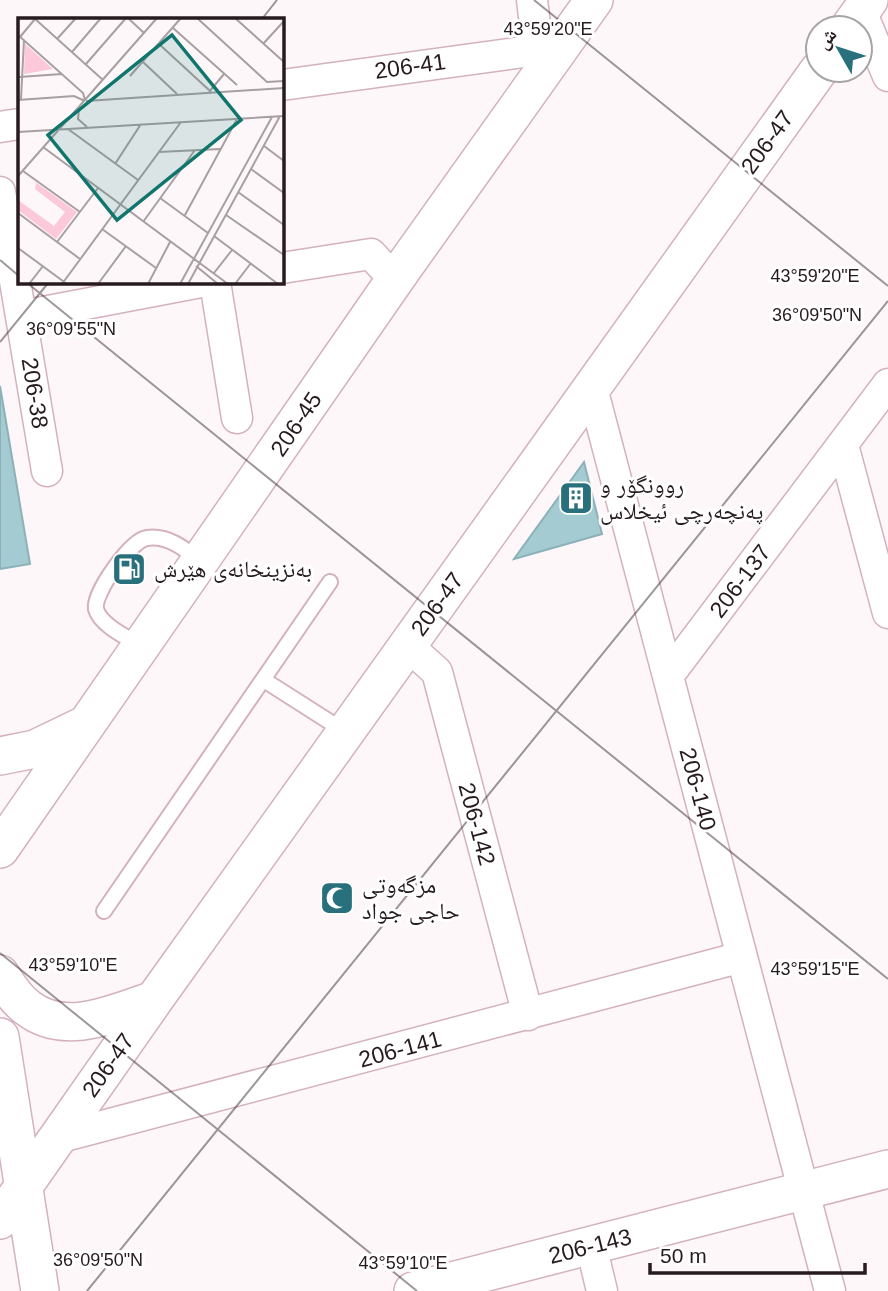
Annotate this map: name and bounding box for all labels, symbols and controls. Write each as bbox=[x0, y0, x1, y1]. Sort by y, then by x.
north arrow bbox=[804, 14, 874, 84]
inset map bbox=[18, 18, 284, 284]
text: 43°59'20"E bbox=[503, 19, 593, 39]
text: ش bbox=[812, 24, 841, 54]
street label: 206-41 bbox=[373, 48, 447, 84]
street label: 206-47 bbox=[735, 105, 799, 179]
text: 43°59'20"E bbox=[770, 266, 860, 286]
text: 36°09'50"N bbox=[772, 305, 862, 325]
text: 36°09'55"N bbox=[26, 319, 116, 339]
street label: 206-38 bbox=[17, 356, 53, 430]
street label: 206-45 bbox=[265, 387, 327, 461]
place label: روونگۆر و په‌نچه‌رچی ئیخلاس bbox=[600, 472, 763, 525]
building icon: روونگۆر و په‌نچه‌رچی ئیخلاس bbox=[557, 479, 595, 517]
street label: 206-137 bbox=[704, 539, 776, 623]
fuel station icon: بەنزینخانەی هێرش bbox=[110, 550, 148, 588]
place label: بەنزینخانەی هێرش bbox=[154, 556, 312, 583]
street label: 206-47 bbox=[405, 567, 469, 641]
street label: 206-140 bbox=[675, 745, 721, 833]
street label: 206-142 bbox=[454, 780, 500, 868]
place label: مزگەوتی حاجی جواد bbox=[362, 872, 460, 925]
mosque icon: مزگەوتی حاجی جواد bbox=[318, 879, 356, 917]
text: 43°59'10"E bbox=[28, 955, 118, 975]
text: 43°59'15"E bbox=[770, 959, 860, 979]
street label: 206-141 bbox=[356, 1026, 444, 1072]
street label: 206-47 bbox=[77, 1028, 139, 1102]
street label: 206-143 bbox=[546, 1223, 634, 1269]
scale bar bbox=[650, 1232, 865, 1276]
text: 50 m bbox=[660, 1244, 707, 1267]
text: 36°09'50"N bbox=[53, 1250, 143, 1270]
text: 43°59'10"E bbox=[358, 1253, 448, 1273]

